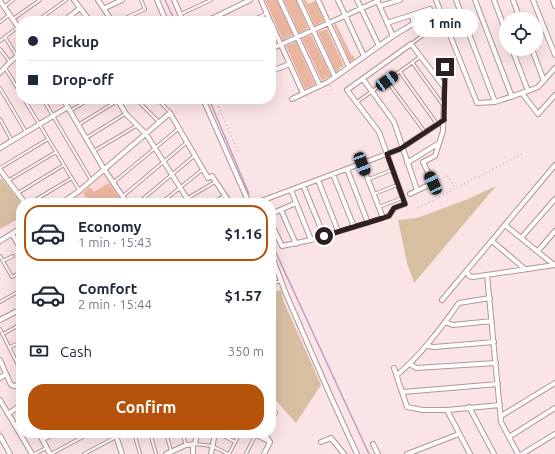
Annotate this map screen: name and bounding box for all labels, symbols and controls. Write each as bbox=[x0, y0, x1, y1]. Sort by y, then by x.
callout: 1 min bbox=[412, 9, 478, 37]
map controls bbox=[499, 12, 543, 56]
button: locate bbox=[499, 12, 543, 56]
text: 1 min bbox=[429, 16, 461, 30]
text: Pickup bbox=[52, 33, 99, 50]
route end bbox=[436, 58, 454, 76]
car bbox=[374, 69, 400, 93]
text: Drop-off bbox=[52, 71, 114, 88]
car bbox=[352, 151, 372, 177]
car bbox=[422, 170, 444, 196]
icon: car bbox=[30, 215, 66, 251]
text: Economy bbox=[78, 218, 142, 235]
text: $1.16 bbox=[224, 225, 262, 242]
route start bbox=[315, 227, 333, 245]
text: 1 min · 15:43 bbox=[78, 235, 152, 249]
icon: car bbox=[30, 277, 66, 313]
text: Comfort bbox=[78, 280, 137, 297]
text: $1.57 bbox=[224, 287, 262, 304]
text: 2 min · 15:44 bbox=[78, 297, 152, 311]
icon: cash bbox=[28, 340, 50, 362]
text: Cash bbox=[60, 343, 92, 360]
text: 350 m bbox=[228, 344, 264, 358]
button: Confirm bbox=[28, 384, 264, 430]

